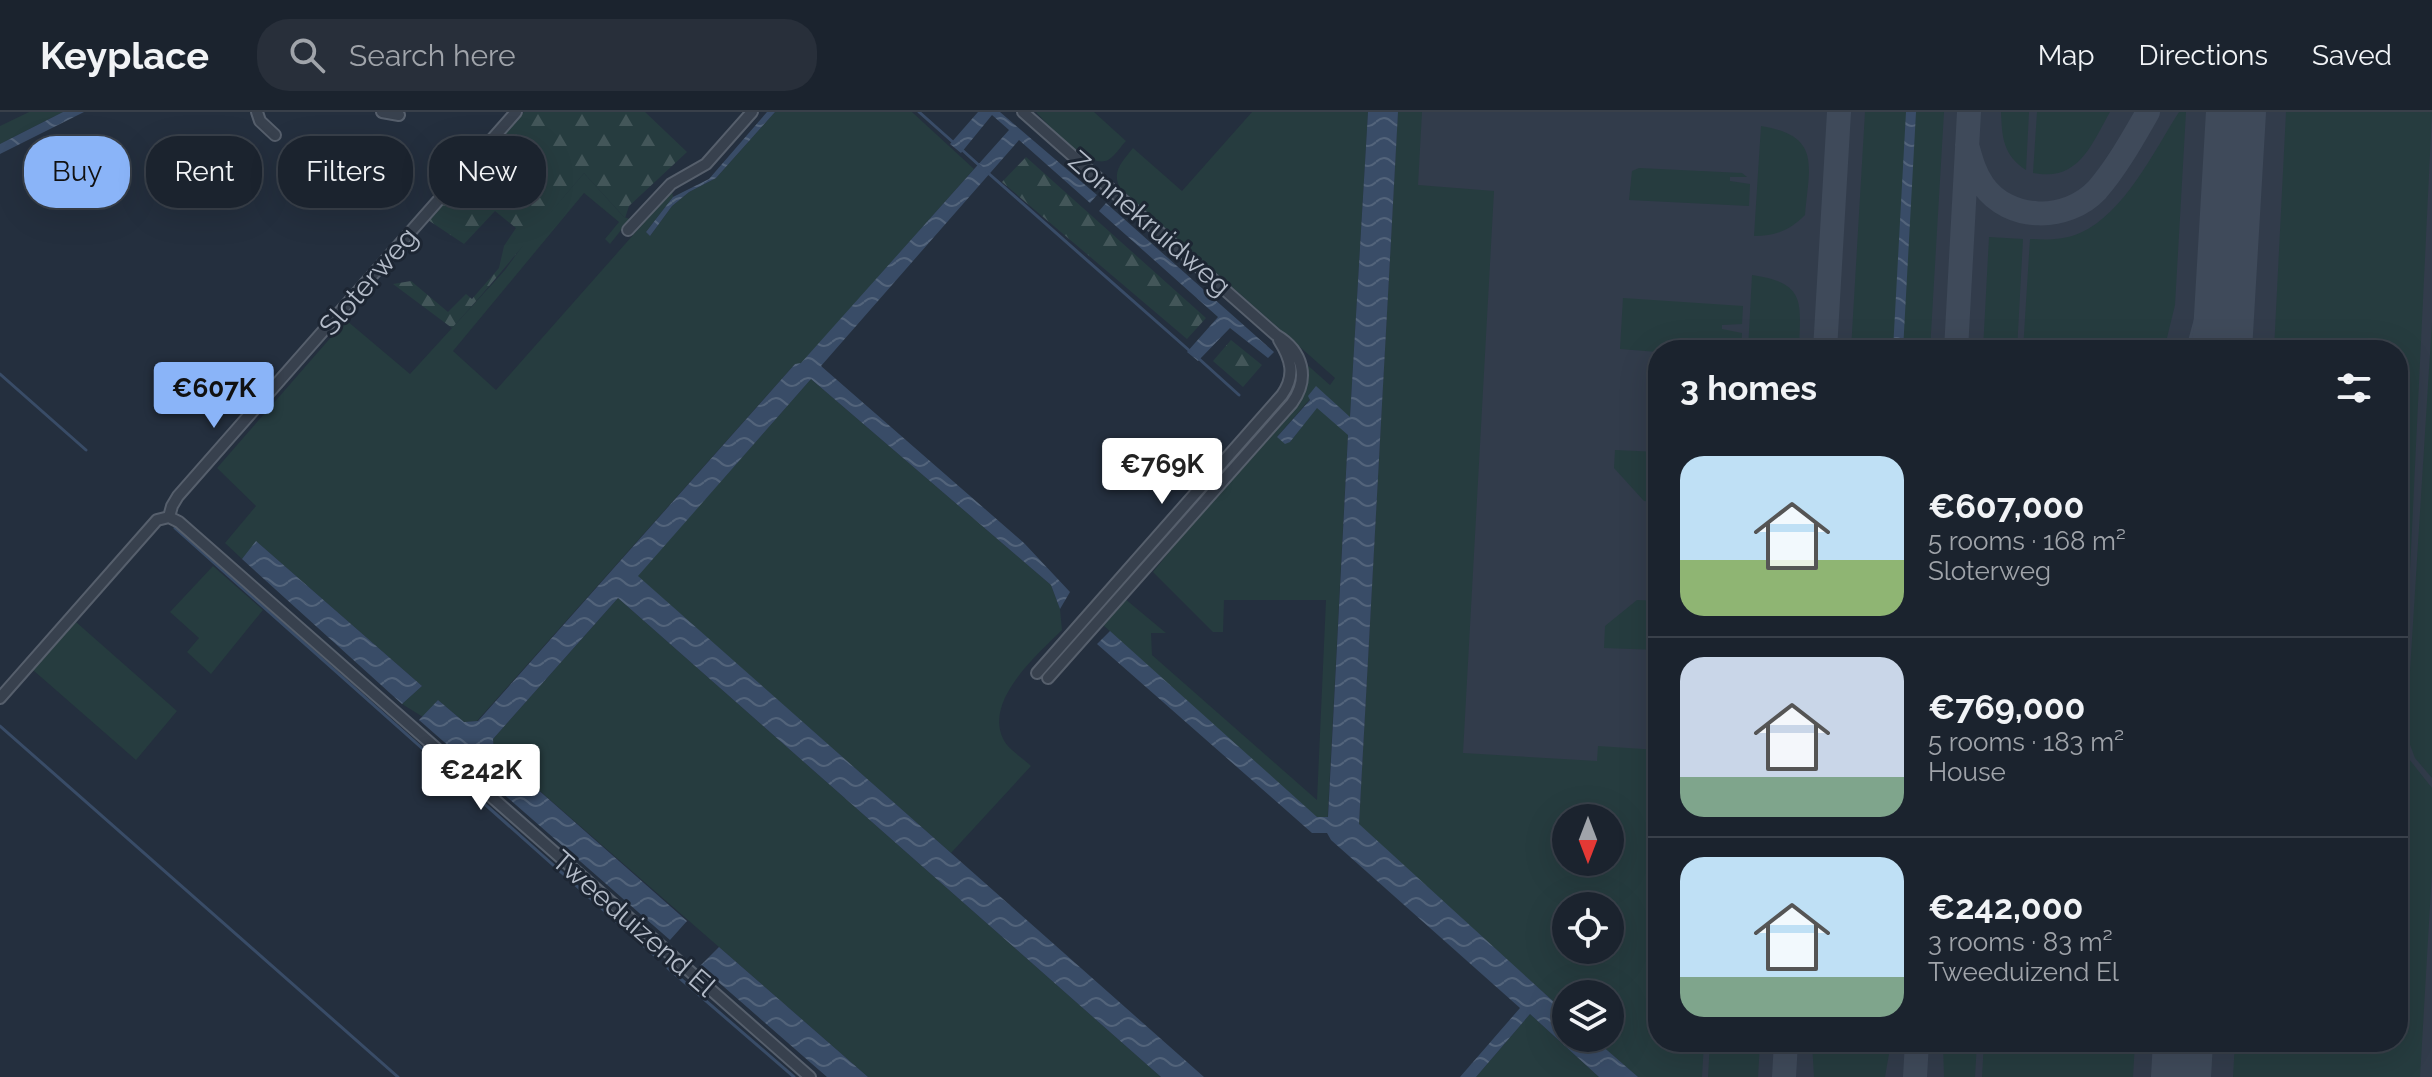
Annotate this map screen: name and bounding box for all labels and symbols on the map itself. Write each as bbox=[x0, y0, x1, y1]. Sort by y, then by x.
street label: Zonnekruidweg bbox=[1062, 144, 1237, 303]
street label: Sloterweg bbox=[312, 221, 424, 342]
pin: €607K bbox=[158, 362, 270, 430]
pin: €769K bbox=[1106, 438, 1218, 506]
pin: €242K bbox=[425, 744, 537, 812]
north arrow bbox=[1552, 804, 1624, 876]
street label: Tweeduizend El bbox=[545, 843, 722, 1004]

